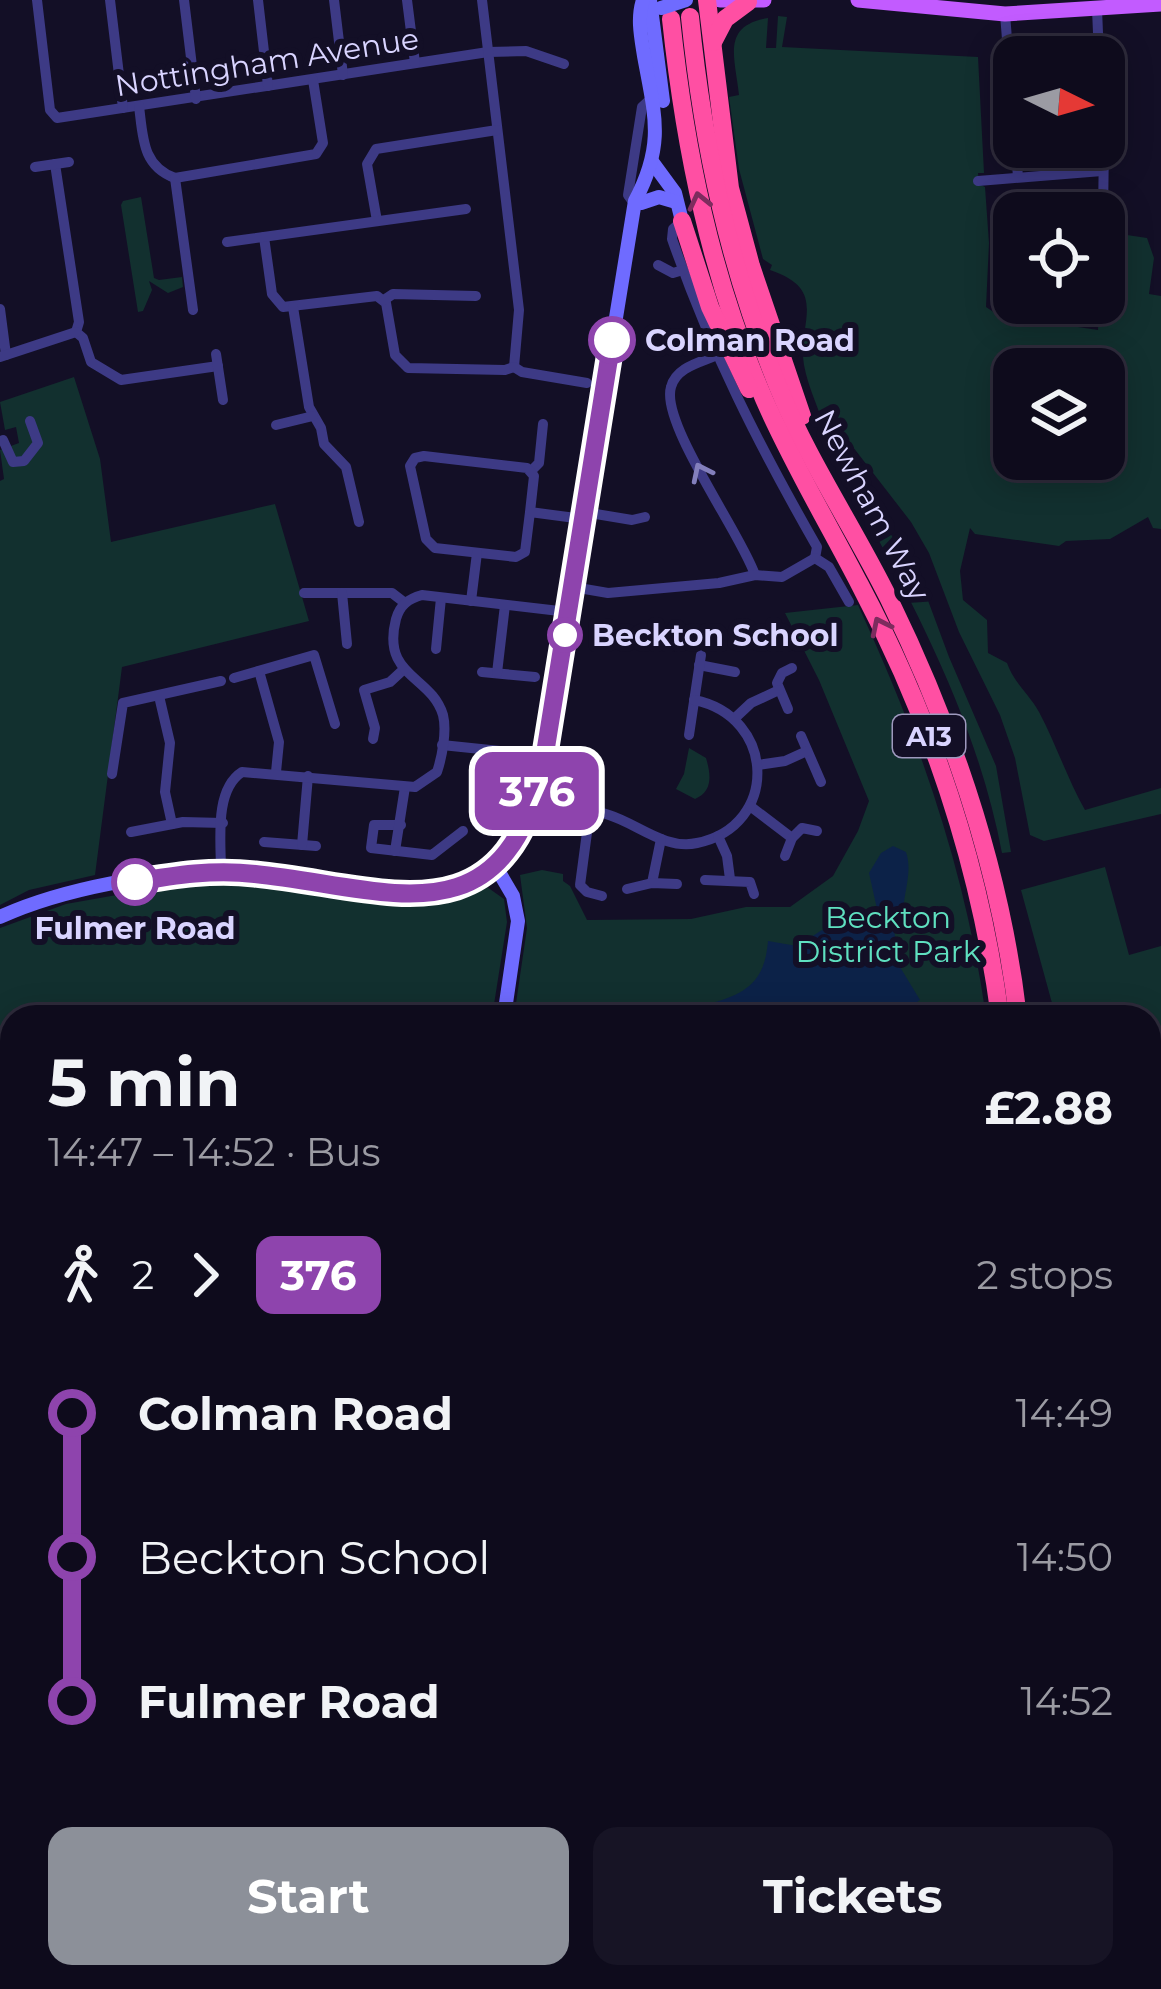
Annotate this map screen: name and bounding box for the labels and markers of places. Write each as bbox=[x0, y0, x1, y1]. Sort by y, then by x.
marker: Colman Road bbox=[590, 318, 634, 362]
place label: Colman Road bbox=[645, 322, 855, 359]
place label: Beckton School bbox=[592, 617, 839, 654]
marker: Beckton School bbox=[549, 619, 581, 651]
marker: Fulmer Road bbox=[113, 860, 157, 904]
place label: Fulmer Road bbox=[34, 910, 236, 947]

